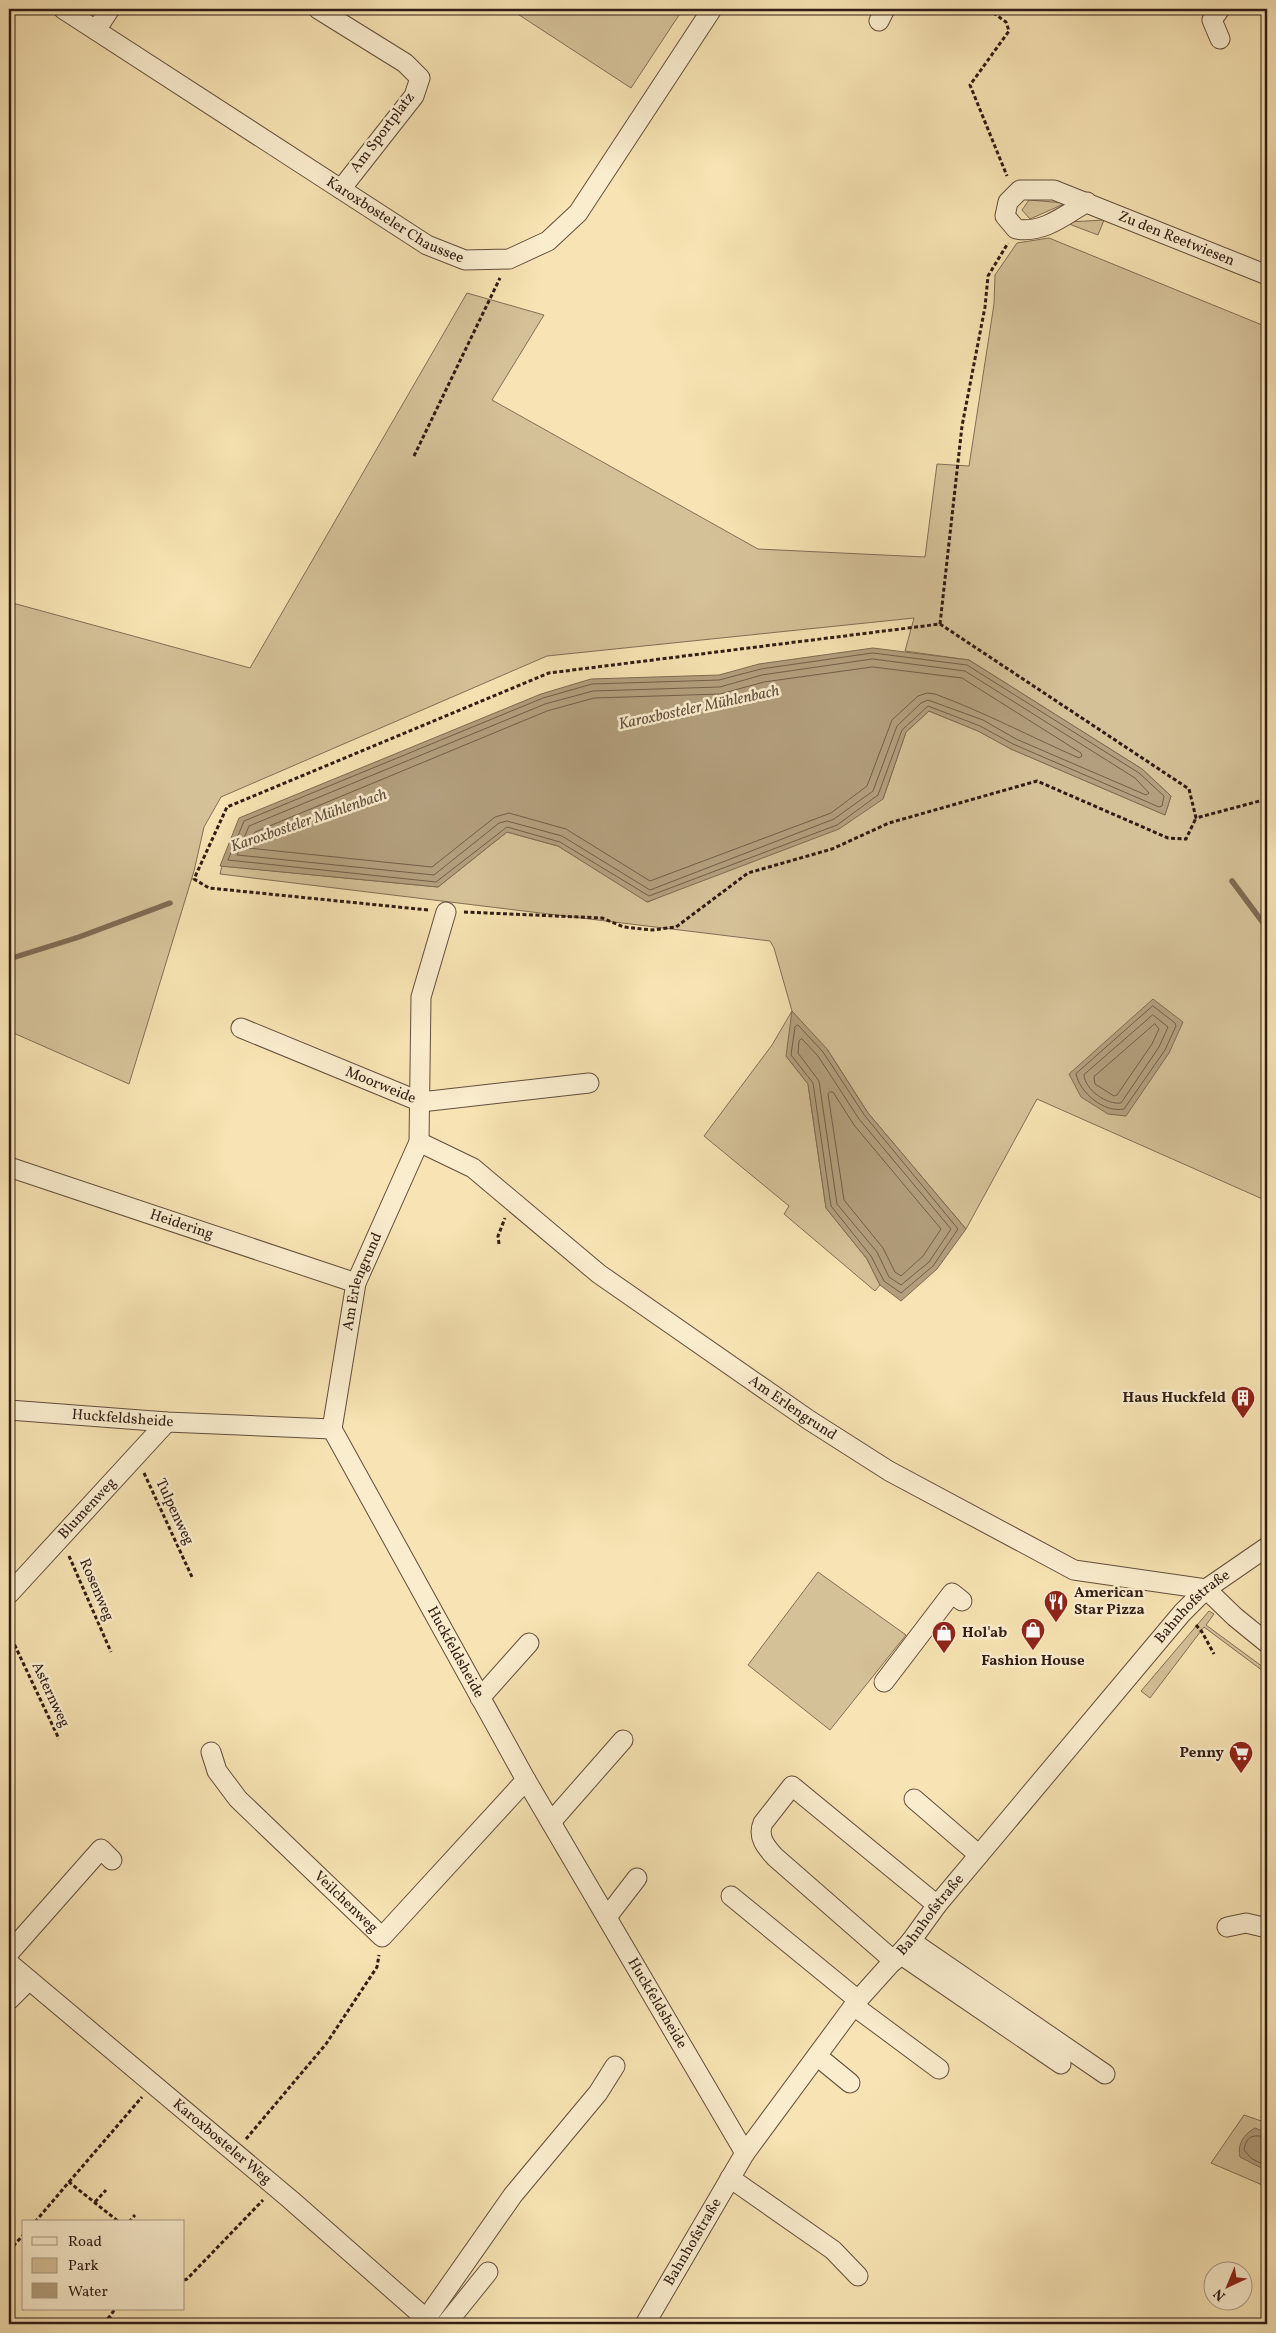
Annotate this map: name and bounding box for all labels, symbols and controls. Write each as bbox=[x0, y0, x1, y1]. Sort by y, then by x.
street label: Am Sportplatz bbox=[346, 88, 420, 178]
street label: Karoxbosteler Chaussee bbox=[322, 172, 467, 269]
street label: Zu den Reetwiesen bbox=[1115, 206, 1238, 272]
water label: Karoxbosteler Mühlenbach bbox=[617, 680, 782, 736]
water label: Karoxbosteler Mühlenbach bbox=[228, 784, 390, 858]
street label: Moorweide bbox=[342, 1062, 419, 1109]
street label: Heidering bbox=[147, 1204, 217, 1245]
street label: Am Erlengrund bbox=[338, 1229, 388, 1332]
street label: Am Erlengrund bbox=[744, 1370, 841, 1445]
building icon: Haus Huckfeld bbox=[1230, 1385, 1256, 1419]
place label: Haus Huckfeld bbox=[1123, 1388, 1226, 1409]
street label: Huckfeldsheide bbox=[71, 1404, 174, 1433]
street label: Blumenweg bbox=[54, 1473, 122, 1544]
street label: Tulpenweg bbox=[149, 1475, 199, 1549]
street label: Rosenweg bbox=[73, 1555, 119, 1625]
street label: Bahnhofstraße bbox=[1150, 1565, 1234, 1648]
place label: American Star Pizza bbox=[1074, 1583, 1145, 1621]
restaurant icon: American Star Pizza bbox=[1043, 1589, 1069, 1623]
street label: Huckfeldsheide bbox=[421, 1602, 489, 1702]
shop icon: Fashion House bbox=[1020, 1617, 1046, 1651]
shop icon: Hol'ab bbox=[931, 1620, 957, 1654]
place label: Hol'ab bbox=[962, 1623, 1007, 1644]
place label: Fashion House bbox=[981, 1651, 1085, 1672]
street label: Asternweg bbox=[26, 1659, 74, 1731]
supermarket icon: Penny bbox=[1228, 1740, 1254, 1774]
place label: Penny bbox=[1180, 1743, 1225, 1764]
street label: Veilchenweg bbox=[309, 1866, 383, 1938]
street label: Bahnhofstraße bbox=[892, 1870, 969, 1961]
street label: Huckfeldsheide bbox=[622, 1954, 692, 2053]
street label: Karoxbosteler Weg bbox=[168, 2094, 276, 2190]
street label: Bahnhofstraße bbox=[659, 2194, 727, 2290]
legend bbox=[22, 2220, 185, 2310]
text: Road bbox=[68, 2232, 102, 2253]
text: Park bbox=[68, 2256, 99, 2277]
north arrow bbox=[1204, 2260, 1254, 2310]
text: Water bbox=[68, 2282, 108, 2303]
text: N bbox=[1210, 2284, 1230, 2305]

